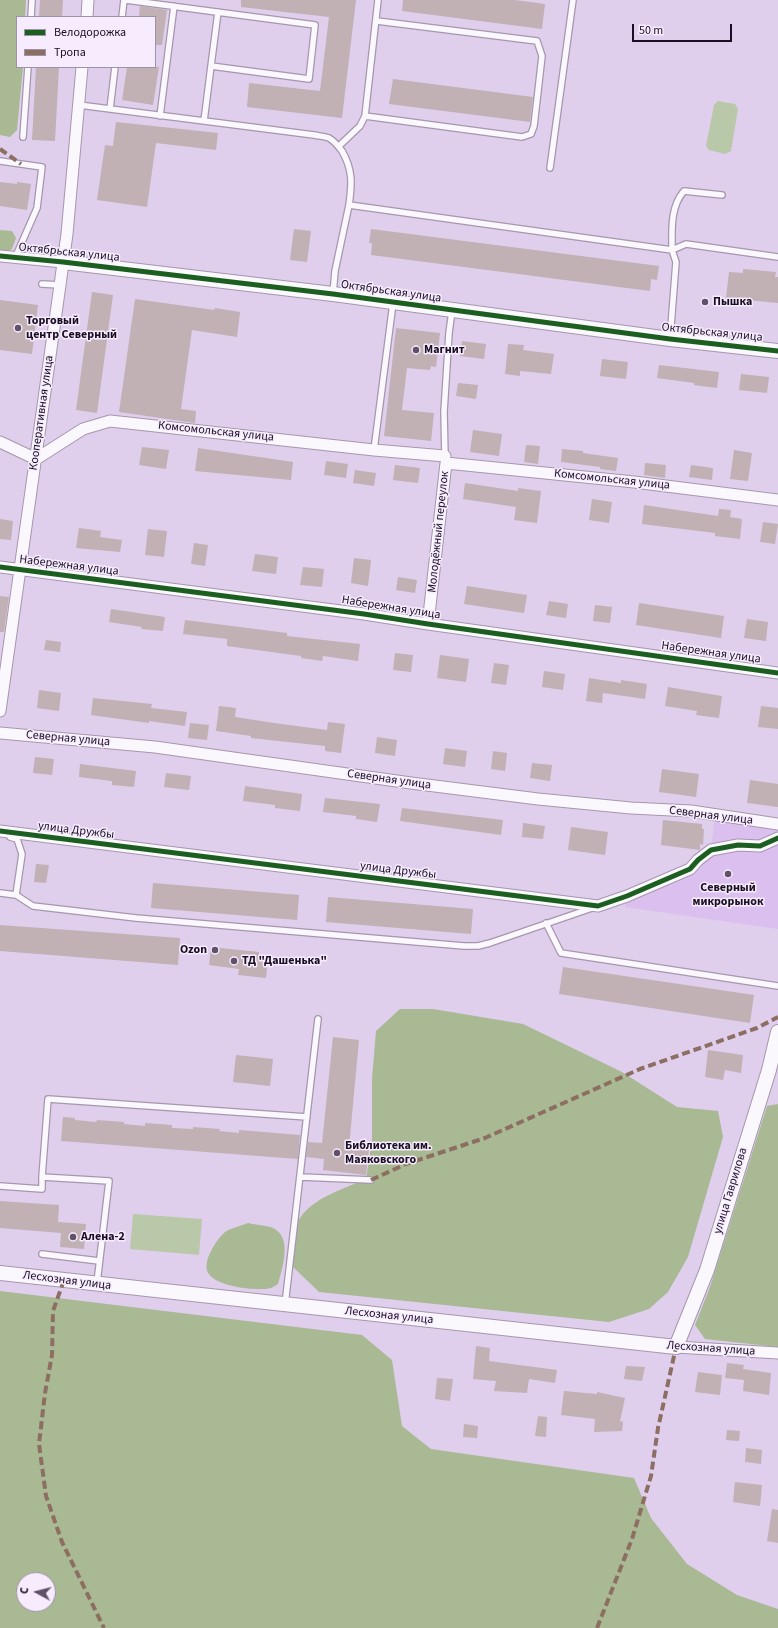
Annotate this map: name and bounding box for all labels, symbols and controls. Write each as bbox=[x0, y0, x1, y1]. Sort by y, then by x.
legend bbox=[16, 16, 156, 68]
scale bar bbox=[634, 16, 734, 42]
text: 50 m bbox=[639, 22, 663, 39]
text: Велодорожка bbox=[54, 24, 126, 41]
text: Тропа bbox=[54, 44, 86, 61]
street label: Октябрьская улица bbox=[18, 241, 120, 265]
street label: Октябрьская улица bbox=[340, 278, 442, 306]
place label: Пышка bbox=[713, 295, 752, 309]
marker: Пышка bbox=[700, 297, 710, 307]
place label: Торговый центр Северный bbox=[26, 314, 117, 342]
street label: Октябрьская улица bbox=[661, 321, 763, 345]
marker: Торговый центр Северный bbox=[13, 323, 23, 333]
place label: Магнит bbox=[424, 343, 465, 357]
marker: Магнит bbox=[411, 345, 421, 355]
street label: Кооперативная улица bbox=[27, 355, 57, 471]
street label: Комсомольская улица bbox=[157, 419, 275, 445]
street label: Комсомольская улица bbox=[553, 467, 671, 493]
street label: Молодёжный переулок bbox=[425, 470, 453, 594]
street label: Набережная улица bbox=[18, 553, 120, 579]
street label: Набережная улица bbox=[340, 593, 442, 623]
street label: Набережная улица bbox=[660, 639, 762, 667]
street label: Северная улица bbox=[25, 728, 111, 750]
street label: Северная улица bbox=[346, 767, 432, 793]
street label: Северная улица bbox=[668, 804, 754, 828]
street label: улица Дружбы bbox=[37, 819, 115, 843]
street label: улица Дружбы bbox=[359, 859, 437, 883]
marker: Северный микрорынок bbox=[723, 869, 733, 879]
place label: Северный микрорынок bbox=[693, 881, 763, 909]
place label: Ozon bbox=[180, 943, 207, 957]
marker: Ozon bbox=[210, 945, 220, 955]
place label: ТД "Дашенька" bbox=[242, 954, 327, 968]
marker: ТД "Дашенька" bbox=[229, 956, 239, 966]
place label: Библиотека им. Маяковского bbox=[345, 1139, 432, 1167]
street label: улица Гаврилова bbox=[711, 1146, 751, 1236]
marker: Библиотека им. Маяковского bbox=[332, 1148, 342, 1158]
place label: Алена-2 bbox=[81, 1230, 125, 1244]
marker: Алена-2 bbox=[68, 1232, 78, 1242]
street label: Лесхозная улица bbox=[22, 1268, 112, 1294]
street label: Лесхозная улица bbox=[344, 1304, 434, 1328]
street label: Лесхозная улица bbox=[666, 1339, 756, 1359]
north arrow bbox=[16, 1572, 56, 1612]
text: С bbox=[17, 1587, 32, 1595]

